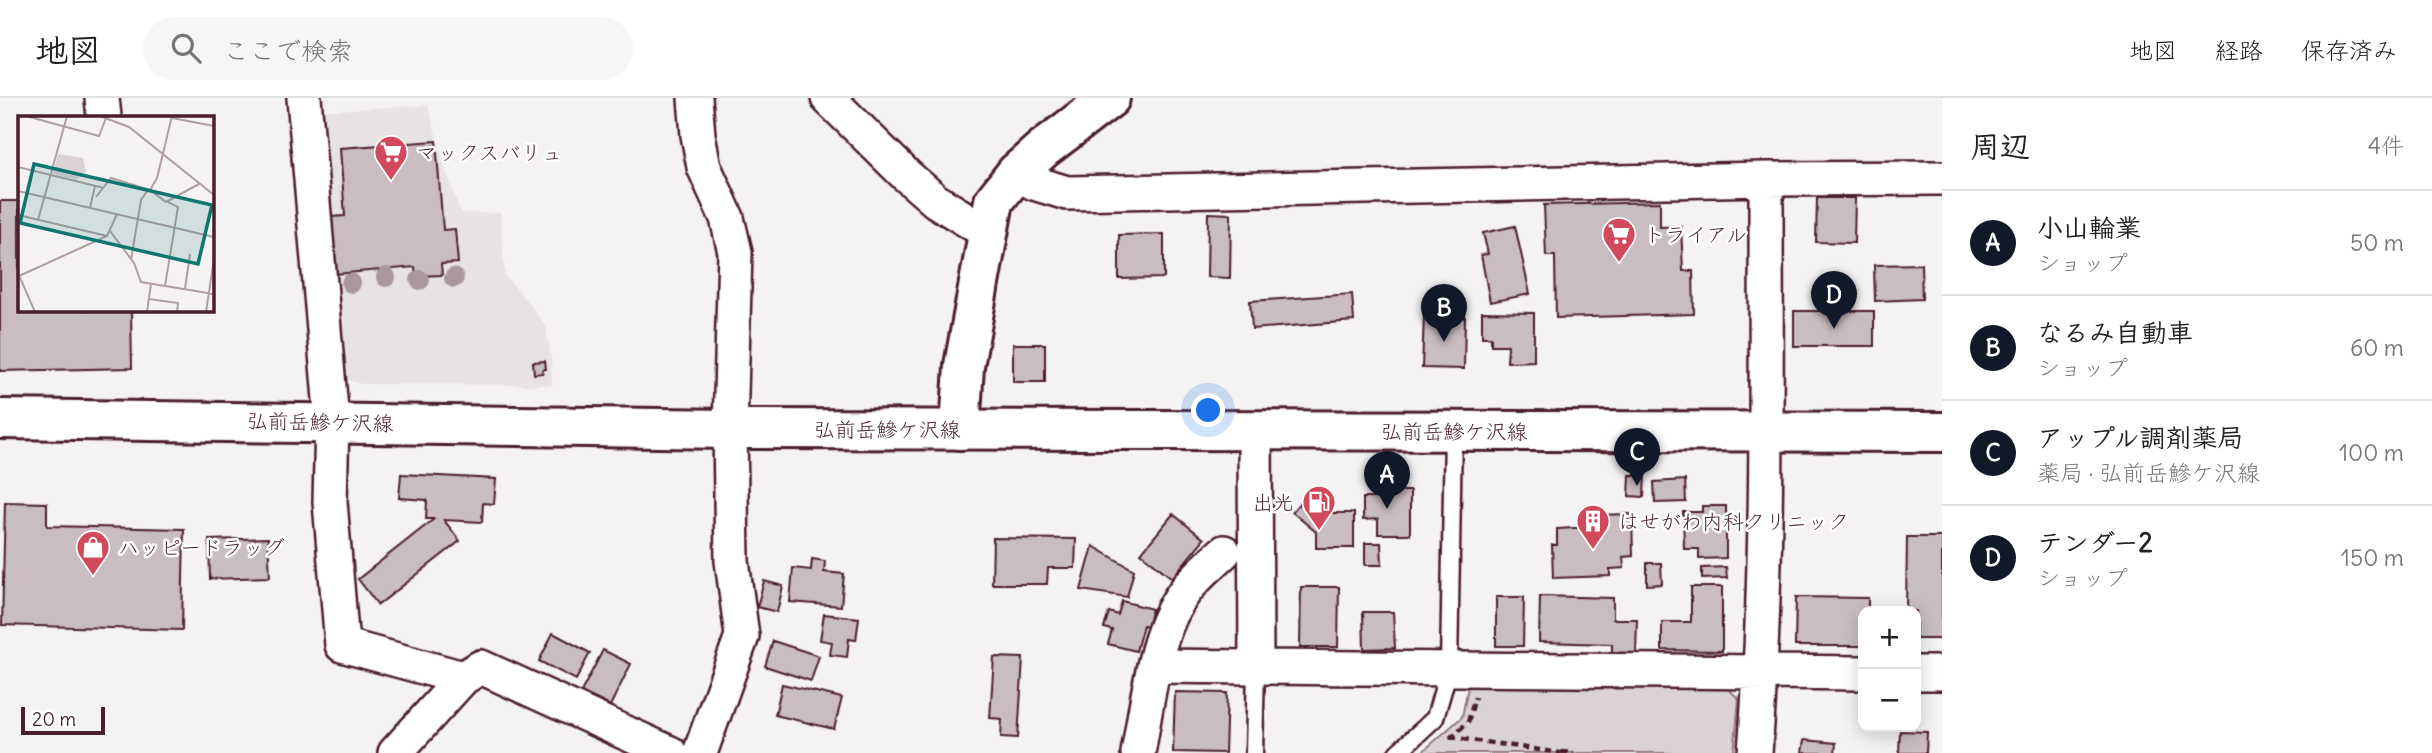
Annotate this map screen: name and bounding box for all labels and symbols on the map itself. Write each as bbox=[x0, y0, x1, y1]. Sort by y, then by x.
inset map bbox=[18, 116, 214, 312]
supermarket icon: マックスバリュ bbox=[372, 133, 410, 182]
place label: マックスバリュ bbox=[416, 139, 563, 166]
supermarket icon: トライアル bbox=[1600, 215, 1638, 264]
place label: トライアル bbox=[1644, 221, 1747, 248]
pin: D bbox=[1811, 271, 1857, 329]
pin: B bbox=[1421, 284, 1467, 342]
your location bbox=[1191, 393, 1225, 427]
street label: 弘前岳鰺ケ沢線 bbox=[246, 407, 394, 437]
street label: 弘前岳鰺ケ沢線 bbox=[814, 416, 961, 443]
street label: 弘前岳鰺ケ沢線 bbox=[1381, 418, 1528, 445]
pin: C bbox=[1614, 428, 1660, 486]
pin: A bbox=[1364, 451, 1410, 509]
fuel station icon: 出光 bbox=[1300, 483, 1338, 532]
place label: 出光 bbox=[1252, 489, 1294, 516]
building icon: はせがわ内科クリニック bbox=[1574, 502, 1612, 551]
place label: はせがわ内科クリニック bbox=[1618, 508, 1849, 535]
shop icon: ハッピードラッグ bbox=[74, 528, 112, 577]
place label: ハッピードラッグ bbox=[118, 534, 285, 561]
scale bar bbox=[21, 704, 105, 736]

